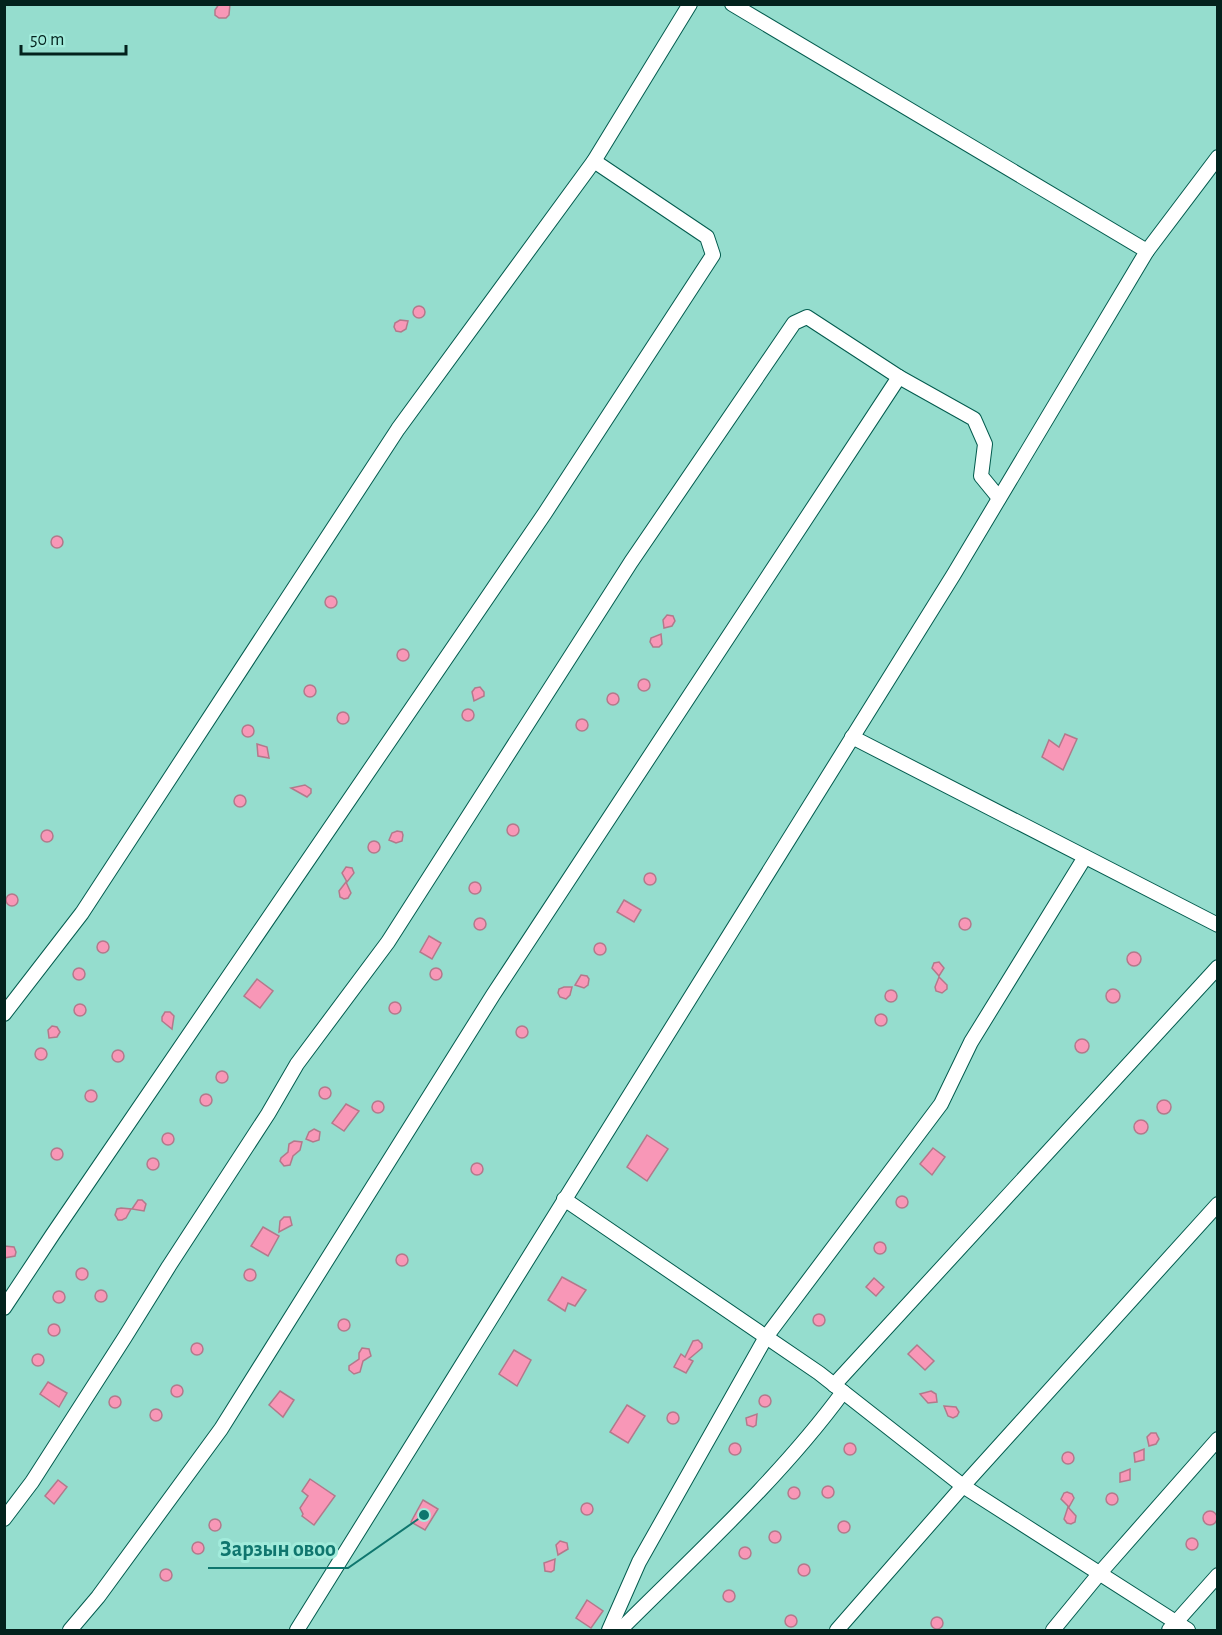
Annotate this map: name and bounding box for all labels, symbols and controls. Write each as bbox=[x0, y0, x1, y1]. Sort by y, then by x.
scale bar bbox=[21, 18, 126, 56]
text: 50 m bbox=[30, 31, 64, 49]
callout: Зарзын овоо bbox=[208, 1528, 348, 1568]
text: Зарзын овоо bbox=[220, 1538, 336, 1560]

